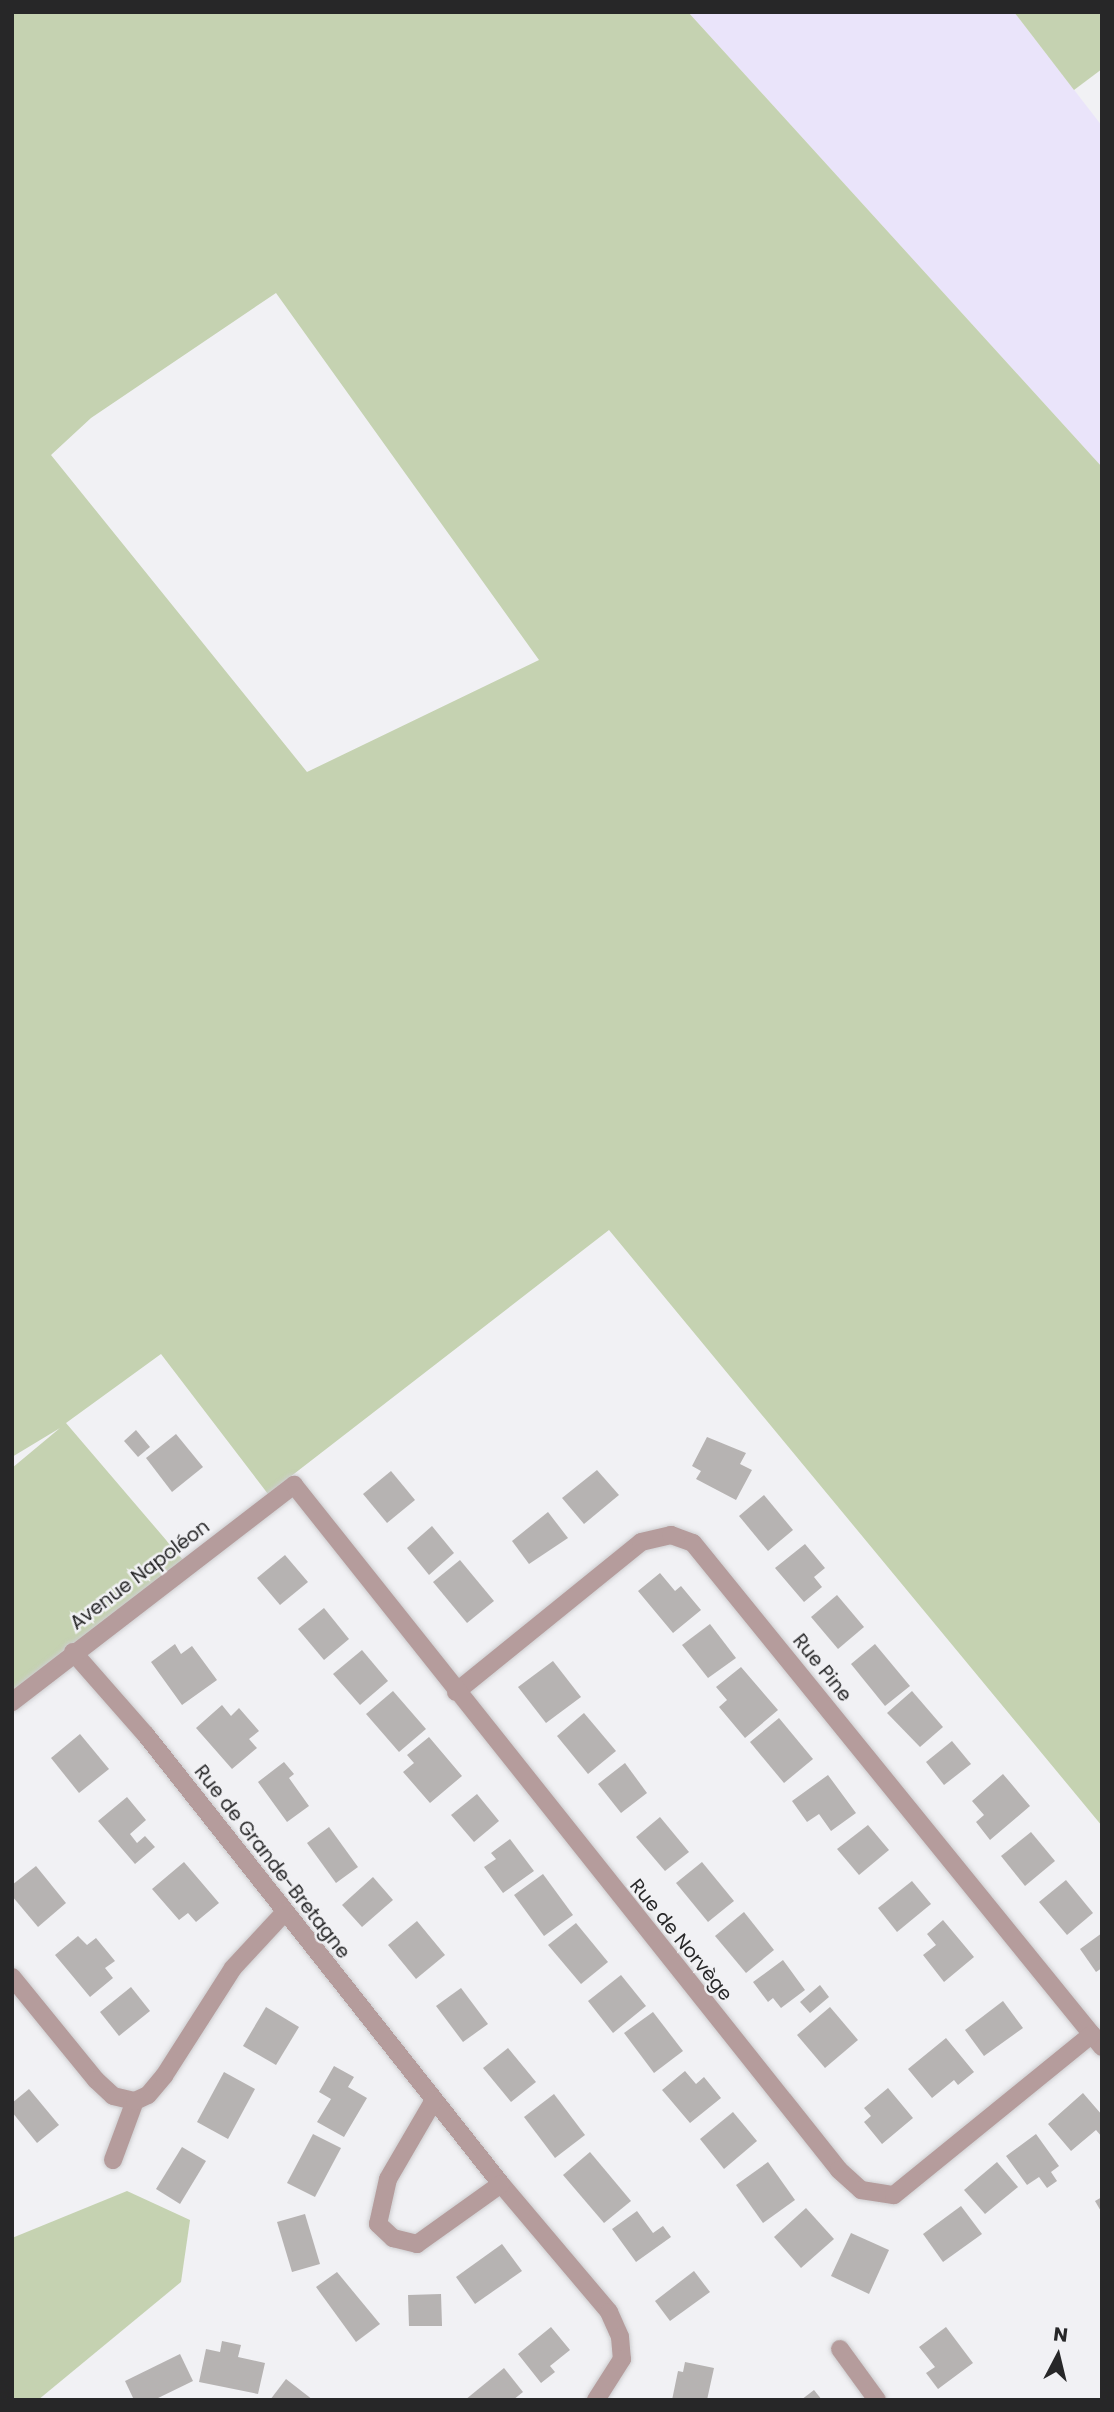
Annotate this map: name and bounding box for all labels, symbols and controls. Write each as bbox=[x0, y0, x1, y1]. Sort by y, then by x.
street label: Avenue Napoléon bbox=[66, 1515, 214, 1635]
street label: Rue Pine bbox=[788, 1630, 856, 1706]
street label: Rue de Grande-Bretagne bbox=[189, 1761, 355, 1963]
street label: Rue de Norvège bbox=[625, 1875, 737, 2005]
text: N bbox=[1052, 2320, 1069, 2349]
north arrow bbox=[1023, 2321, 1093, 2391]

